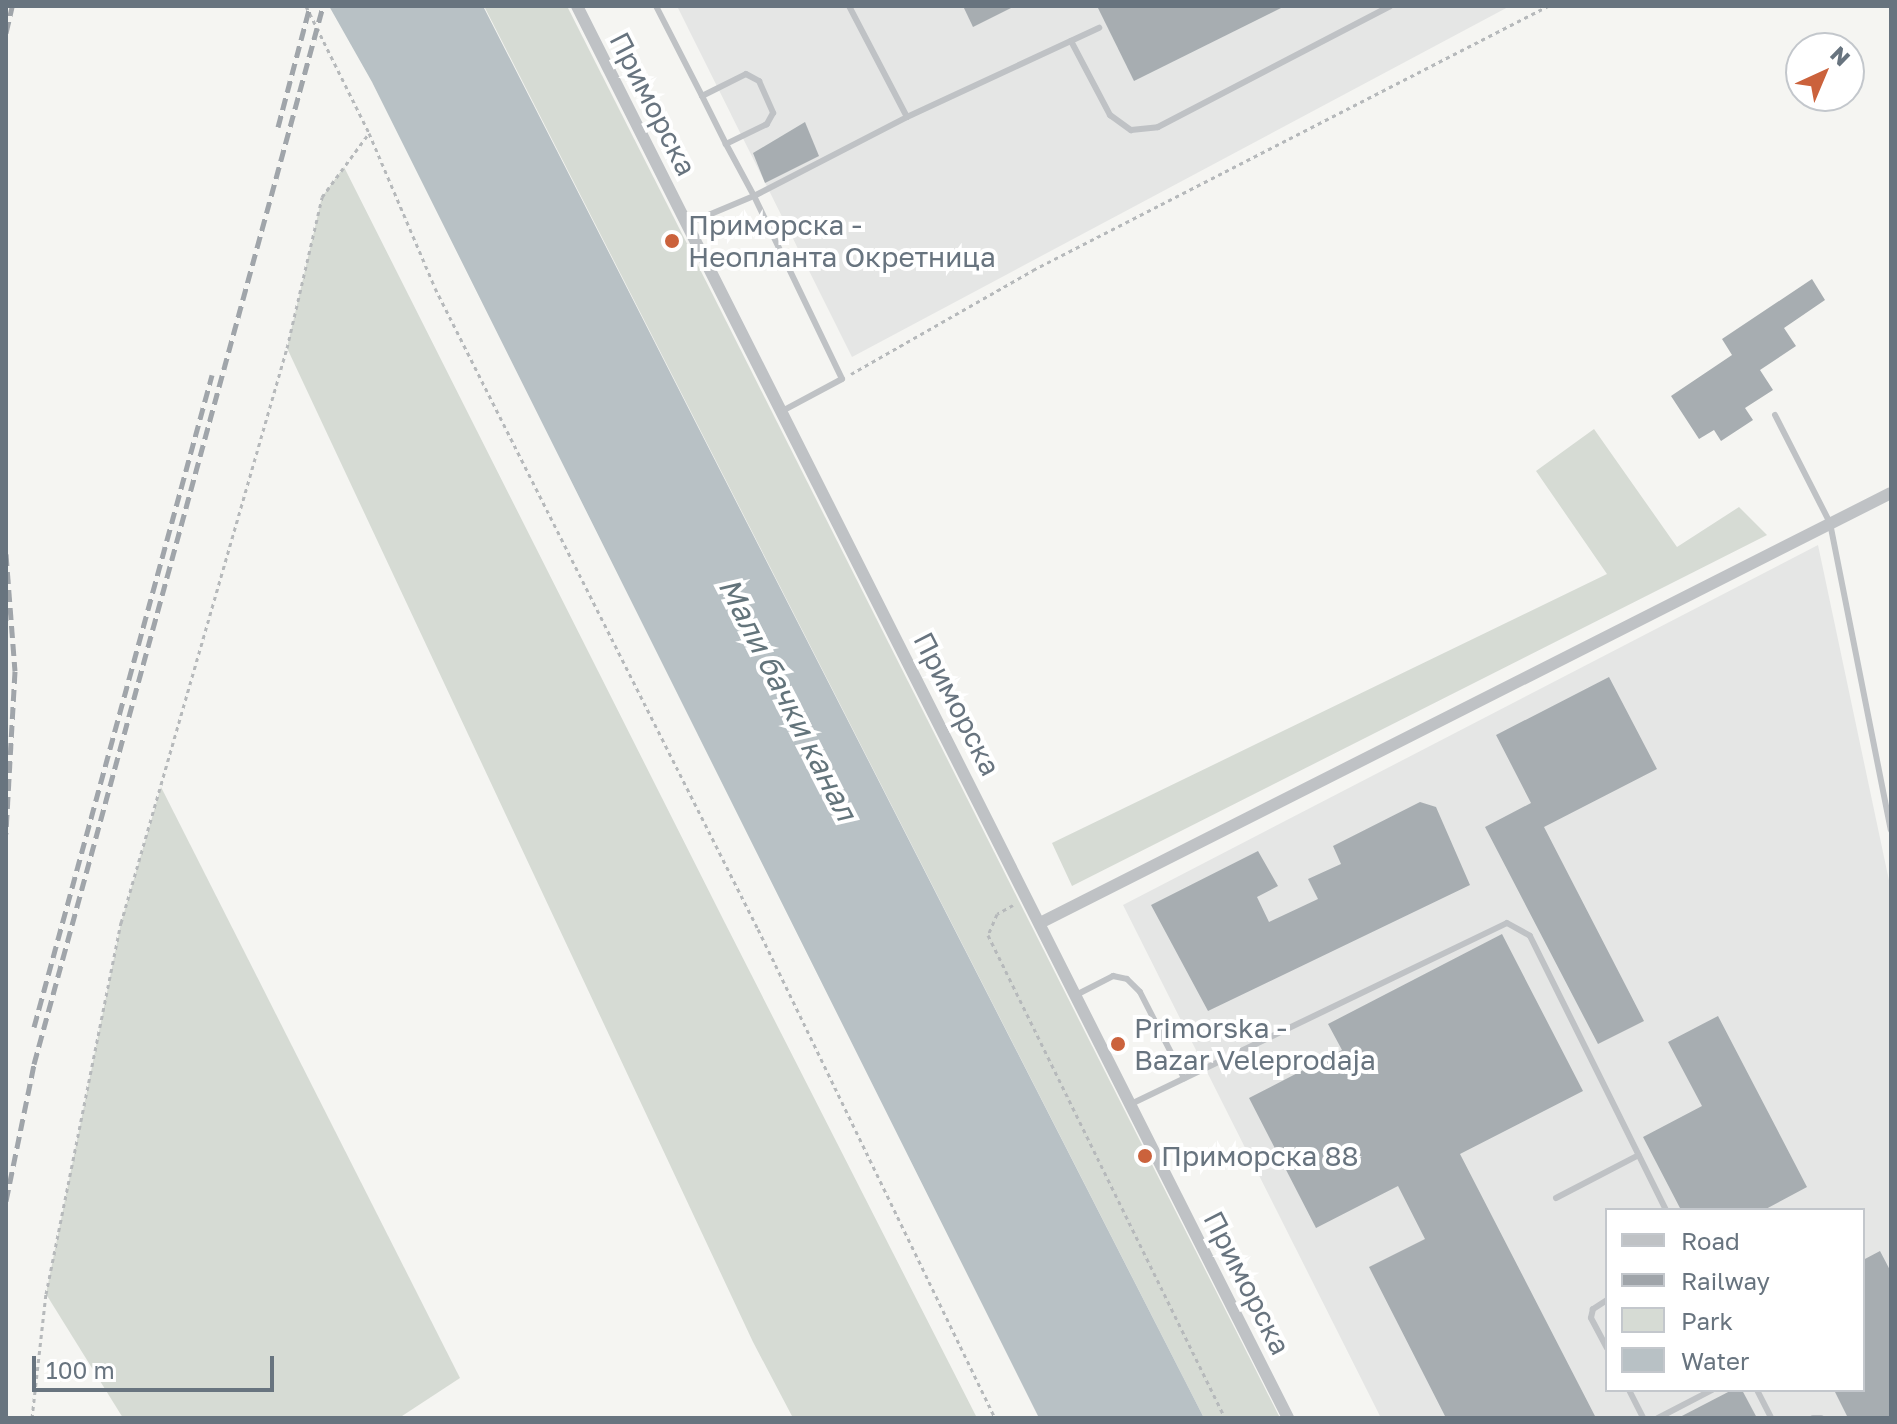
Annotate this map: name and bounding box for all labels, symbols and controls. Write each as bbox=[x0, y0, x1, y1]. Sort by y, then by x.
street label: Приморска bbox=[603, 27, 703, 181]
north arrow bbox=[1785, 32, 1865, 112]
text: N bbox=[1825, 40, 1856, 71]
place label: Приморска - Неопланта Окретница bbox=[688, 208, 996, 274]
marker: Приморска - Неопланта Окретница bbox=[663, 232, 681, 250]
water label: Мали бачки канал bbox=[711, 572, 865, 826]
street label: Приморска bbox=[907, 627, 1007, 781]
place label: Primorska - Bazar Veleprodaja bbox=[1134, 1011, 1376, 1077]
marker: Primorska - Bazar Veleprodaja bbox=[1109, 1035, 1127, 1053]
place label: Приморска 88 bbox=[1161, 1139, 1359, 1173]
marker: Приморска 88 bbox=[1136, 1147, 1154, 1165]
street label: Приморска bbox=[1197, 1206, 1297, 1360]
legend bbox=[1605, 1208, 1865, 1392]
text: Road bbox=[1681, 1226, 1740, 1255]
text: Railway bbox=[1681, 1266, 1770, 1295]
text: Park bbox=[1681, 1306, 1733, 1335]
scale bar bbox=[36, 1340, 278, 1390]
text: Water bbox=[1681, 1346, 1749, 1375]
text: 100 m bbox=[46, 1355, 115, 1384]

